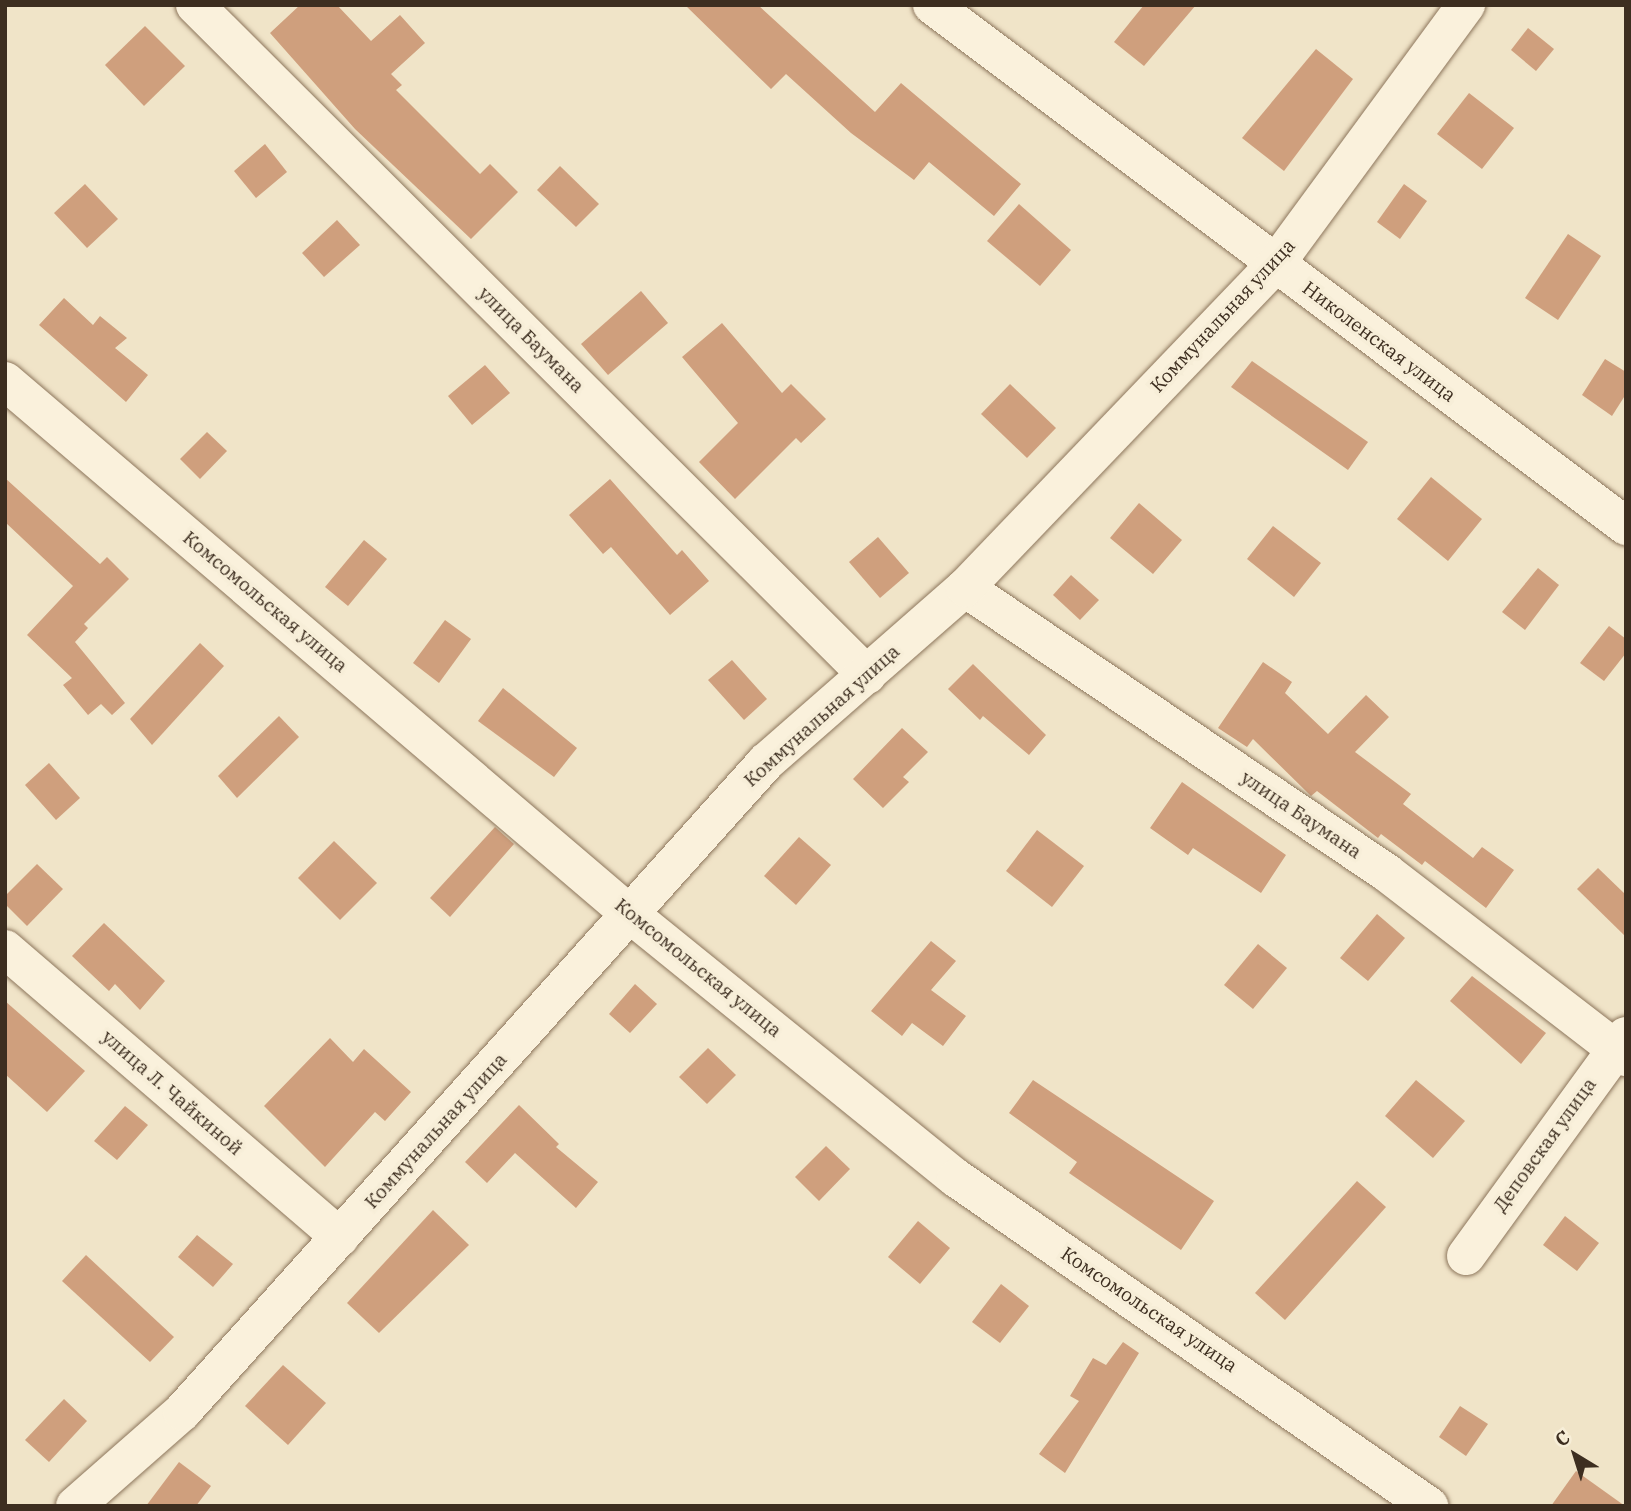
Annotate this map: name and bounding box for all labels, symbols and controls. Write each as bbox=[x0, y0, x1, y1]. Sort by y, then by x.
street label: Коммунальная улица bbox=[1146, 235, 1300, 397]
street label: Николенская улица bbox=[1298, 277, 1460, 407]
street label: улица Баумана bbox=[473, 282, 589, 398]
street label: Комсомольская улица bbox=[178, 527, 352, 677]
street label: Коммунальная улица bbox=[740, 640, 904, 792]
street label: улица Баумана bbox=[1236, 766, 1366, 864]
street label: Комсомольская улица bbox=[610, 894, 786, 1042]
street label: улица Л. Чайкиной bbox=[97, 1026, 247, 1160]
street label: Коммунальная улица bbox=[360, 1049, 512, 1213]
street label: Деповская улица bbox=[1489, 1074, 1601, 1216]
street label: Комсомольская улица bbox=[1057, 1242, 1241, 1378]
north arrow bbox=[1540, 1420, 1610, 1490]
text: С bbox=[1550, 1425, 1574, 1452]

